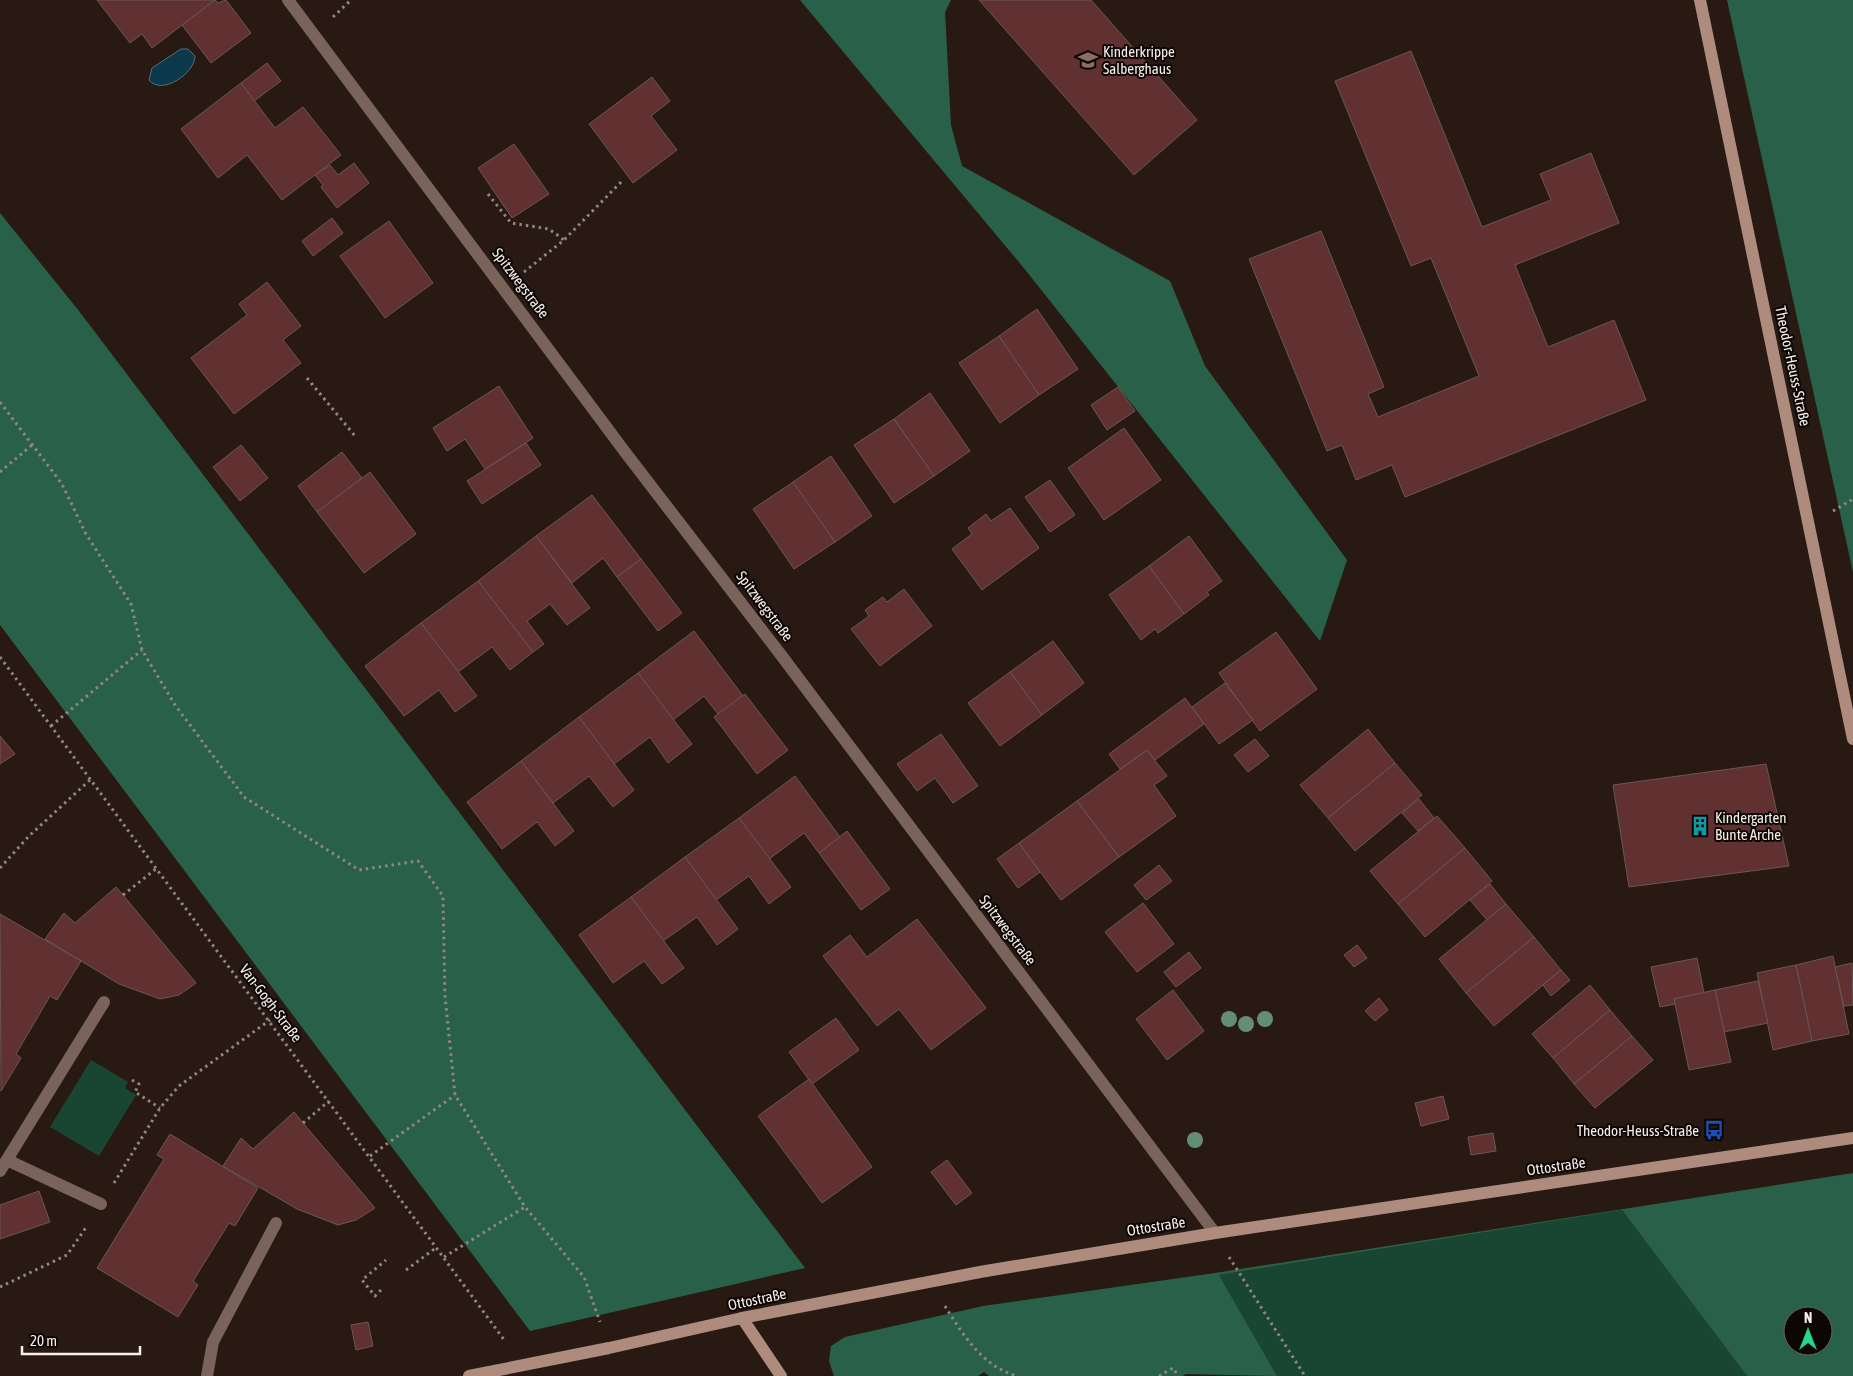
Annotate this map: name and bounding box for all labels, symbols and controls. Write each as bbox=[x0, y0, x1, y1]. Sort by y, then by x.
place label: Kinderkrippe Salberghaus bbox=[1103, 43, 1175, 77]
school or university icon: Kinderkrippe Salberghaus bbox=[1077, 49, 1099, 71]
street label: Spitzwegstraße bbox=[489, 245, 553, 321]
street label: Theodor-Heuss-Straße bbox=[1772, 304, 1814, 428]
street label: Spitzwegstraße bbox=[733, 568, 797, 644]
place label: Kindergarten Bunte Arche bbox=[1715, 809, 1787, 843]
building icon: Kindergarten Bunte Arche bbox=[1689, 815, 1711, 837]
street label: Spitzwegstraße bbox=[976, 892, 1040, 968]
street label: Van-Gogh-Straße bbox=[236, 961, 306, 1045]
bus stop icon: Theodor-Heuss-Straße bbox=[1703, 1119, 1725, 1141]
place label: Theodor-Heuss-Straße bbox=[1577, 1122, 1699, 1139]
street label: Ottostraße bbox=[1526, 1153, 1587, 1179]
street label: Ottostraße bbox=[1126, 1213, 1187, 1239]
street label: Ottostraße bbox=[726, 1285, 788, 1313]
north arrow bbox=[1783, 1306, 1833, 1356]
text: N bbox=[1804, 1310, 1812, 1326]
scale bar bbox=[22, 1324, 140, 1356]
text: 20 m bbox=[30, 1332, 57, 1349]

